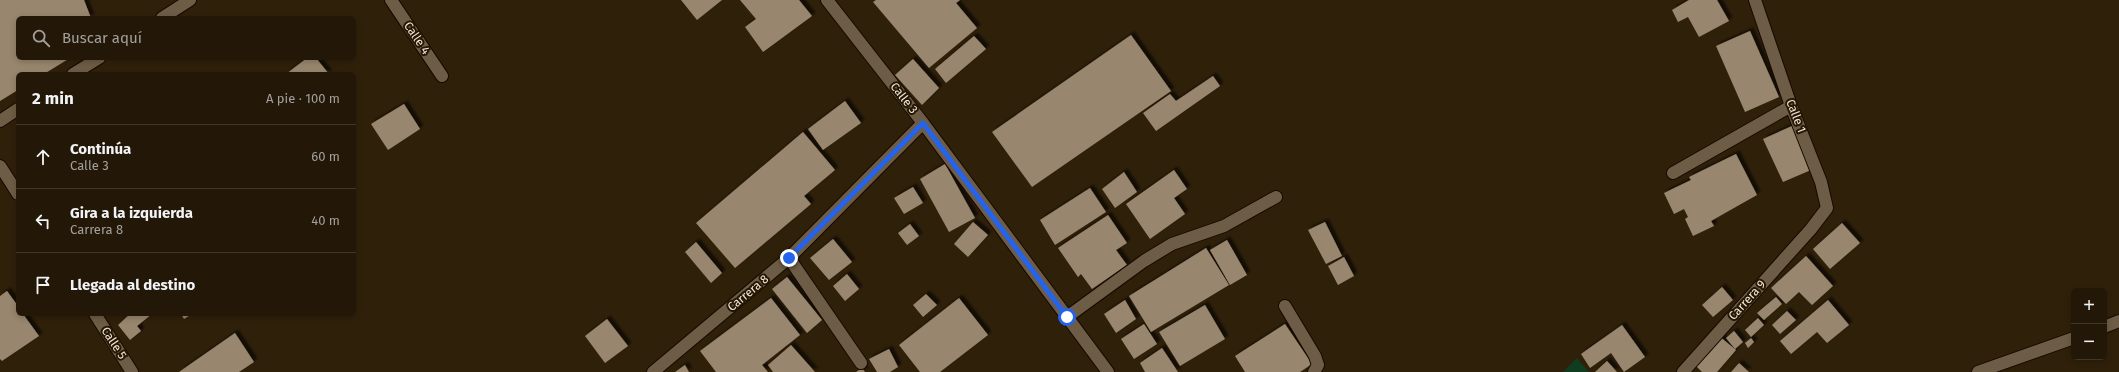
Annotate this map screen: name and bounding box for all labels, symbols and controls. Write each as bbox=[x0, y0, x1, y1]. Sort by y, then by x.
search box bbox=[16, 16, 356, 60]
street label: Calle 4 bbox=[401, 19, 433, 57]
icon: search bbox=[30, 27, 52, 49]
text: Buscar aquí bbox=[62, 29, 142, 47]
street label: Calle 3 bbox=[887, 80, 921, 116]
text: 2 min bbox=[32, 88, 74, 109]
text: A pie · 100 m bbox=[266, 91, 340, 106]
street label: Calle 1 bbox=[1783, 97, 1809, 135]
text: Continúa bbox=[70, 140, 131, 158]
icon: ahead bbox=[32, 146, 54, 168]
text: 60 m bbox=[311, 149, 340, 164]
text: Calle 3 bbox=[70, 158, 109, 173]
text: Gira a la izquierda bbox=[70, 204, 193, 222]
icon: left bbox=[32, 210, 54, 232]
text: 40 m bbox=[311, 213, 340, 228]
text: Carrera 8 bbox=[70, 222, 123, 237]
route end bbox=[780, 249, 798, 267]
street label: Carrera 8 bbox=[725, 272, 772, 314]
icon: arrive bbox=[32, 274, 54, 296]
text: Llegada al destino bbox=[70, 276, 195, 294]
street label: Carrera 9 bbox=[1725, 277, 1769, 323]
map controls bbox=[2071, 288, 2107, 360]
button: + bbox=[2071, 288, 2107, 324]
route start bbox=[1058, 308, 1076, 326]
street label: Calle 5 bbox=[98, 324, 130, 362]
button: − bbox=[2071, 324, 2107, 360]

